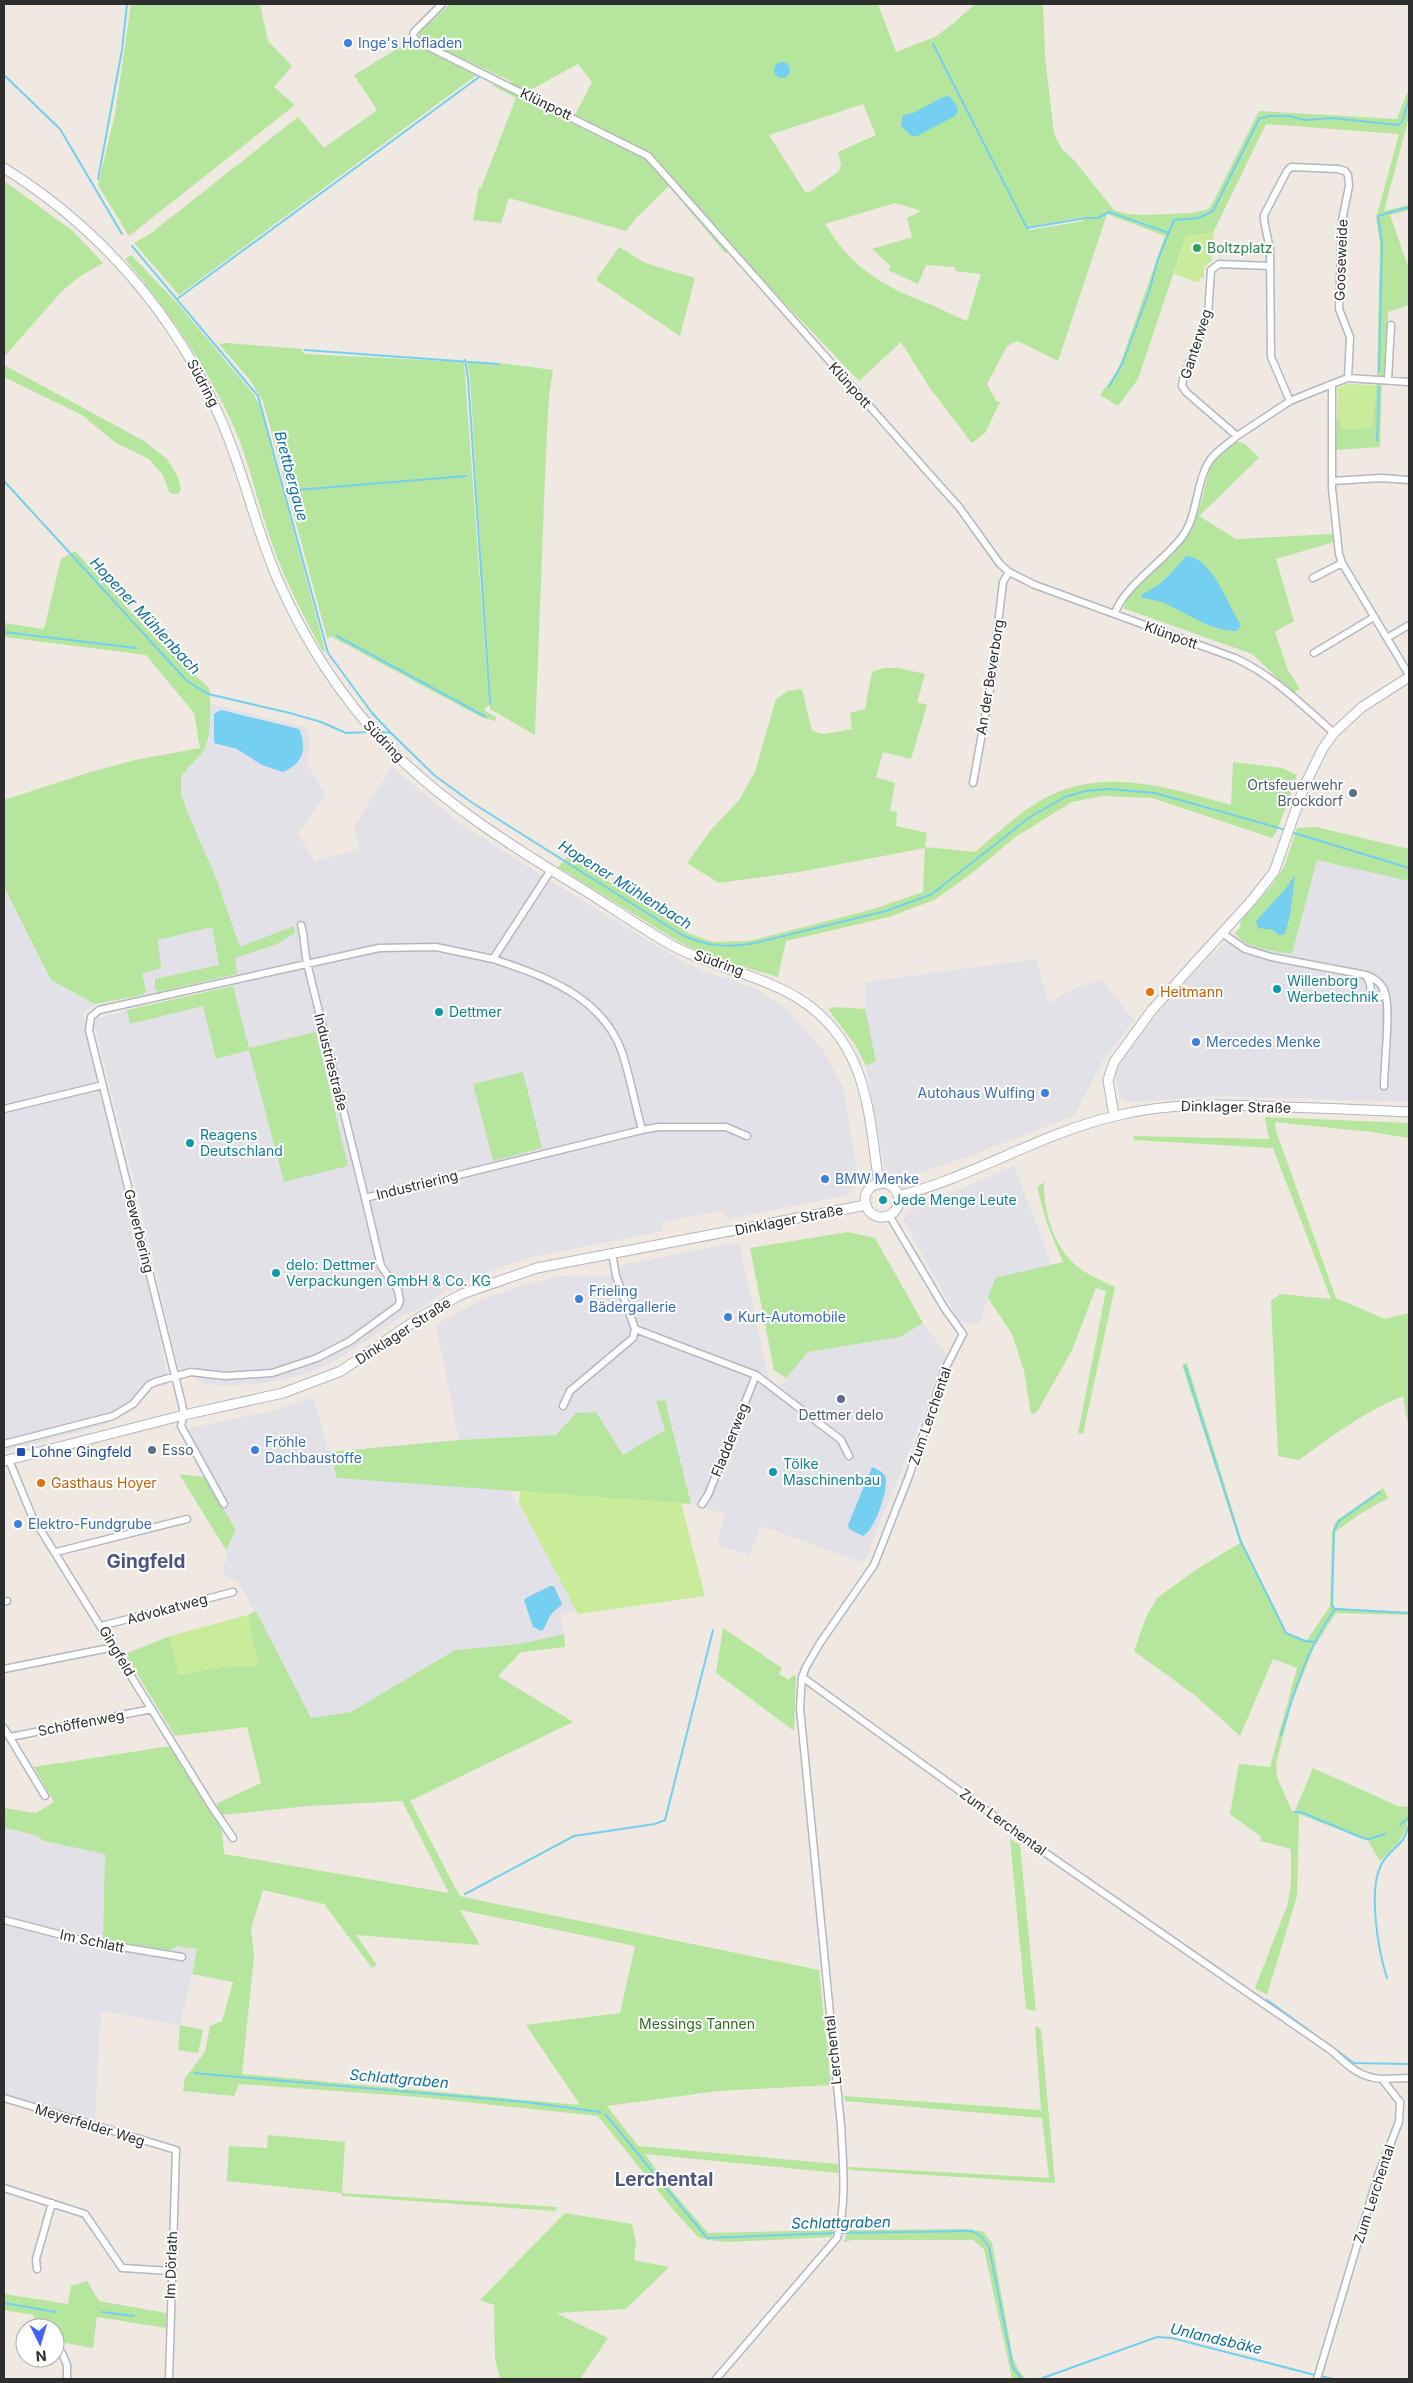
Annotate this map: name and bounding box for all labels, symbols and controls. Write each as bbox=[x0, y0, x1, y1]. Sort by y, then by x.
place label: Inge's Hofladen bbox=[358, 34, 462, 51]
marker: Inge's Hofladen bbox=[342, 37, 354, 49]
street label: Klünpott bbox=[518, 84, 575, 123]
street label: Gooseweide bbox=[1331, 219, 1350, 301]
place label: Boltzplatz bbox=[1207, 239, 1273, 256]
marker: Boltzplatz bbox=[1191, 242, 1203, 254]
street label: Ganterweg bbox=[1176, 307, 1215, 381]
street label: Südring bbox=[184, 356, 223, 410]
street label: Klünpott bbox=[826, 358, 875, 411]
water label: Brettbergaue bbox=[270, 429, 313, 523]
water label: Hopener Mühlenbach bbox=[86, 553, 205, 678]
street label: Klünpott bbox=[1142, 617, 1200, 652]
street label: An der Beverborg bbox=[972, 618, 1007, 736]
street label: Südring bbox=[360, 716, 408, 765]
place label: Ortsfeuerwehr Brockdorf bbox=[1247, 776, 1343, 809]
marker: Ortsfeuerwehr Brockdorf bbox=[1347, 787, 1359, 799]
water label: Hopener Mühlenbach bbox=[555, 836, 696, 933]
street label: Südring bbox=[692, 946, 746, 979]
place label: Willenborg Werbetechnik bbox=[1287, 972, 1379, 1005]
place label: Heitmann bbox=[1160, 983, 1223, 1000]
marker: Willenborg Werbetechnik bbox=[1271, 983, 1283, 995]
marker: Heitmann bbox=[1144, 986, 1156, 998]
place label: Dettmer bbox=[449, 1003, 502, 1020]
marker: Dettmer bbox=[433, 1006, 445, 1018]
street label: Industriestraße bbox=[311, 1011, 352, 1112]
place label: Mercedes Menke bbox=[1206, 1033, 1321, 1050]
marker: Mercedes Menke bbox=[1190, 1036, 1202, 1048]
place label: Autohaus Wulfing bbox=[918, 1084, 1035, 1101]
marker: Autohaus Wulfing bbox=[1039, 1087, 1051, 1099]
street label: Dinklager Straße bbox=[1181, 1097, 1291, 1116]
place label: Reagens Deutschland bbox=[200, 1126, 283, 1159]
marker: Reagens Deutschland bbox=[184, 1137, 196, 1149]
street label: Industriering bbox=[374, 1166, 460, 1203]
place label: BMW Menke bbox=[835, 1170, 919, 1187]
marker: BMW Menke bbox=[819, 1173, 831, 1185]
street label: Gewerbering bbox=[121, 1187, 158, 1275]
place label: Jede Menge Leute bbox=[893, 1191, 1017, 1208]
marker: Jede Menge Leute bbox=[877, 1194, 889, 1206]
street label: Dinklager Straße bbox=[733, 1201, 845, 1238]
place label: delo: Dettmer Verpackungen GmbH & Co. KG bbox=[286, 1256, 491, 1289]
marker: delo: Dettmer Verpackungen GmbH & Co. KG bbox=[270, 1267, 282, 1279]
place label: Frieling Bädergallerie bbox=[589, 1282, 676, 1315]
street label: Dinklager Straße bbox=[352, 1293, 454, 1368]
marker: Frieling Bädergallerie bbox=[573, 1293, 585, 1305]
place label: Kurt-Automobile bbox=[738, 1308, 846, 1325]
marker: Kurt-Automobile bbox=[722, 1311, 734, 1323]
street label: Zum Lerchental bbox=[905, 1364, 954, 1467]
marker: Dettmer delo bbox=[835, 1393, 847, 1405]
street label: Fladderweg bbox=[707, 1400, 752, 1479]
place label: Dettmer delo bbox=[798, 1406, 884, 1423]
place label: Fröhle Dachbaustoffe bbox=[265, 1433, 362, 1466]
place label: Esso bbox=[162, 1441, 194, 1458]
place label: Lohne Gingfeld bbox=[31, 1443, 132, 1460]
marker: Esso bbox=[146, 1444, 158, 1456]
marker: Fröhle Dachbaustoffe bbox=[249, 1444, 261, 1456]
marker: Lohne Gingfeld bbox=[15, 1446, 27, 1458]
place label: Tölke Maschinenbau bbox=[783, 1455, 880, 1488]
marker: Tölke Maschinenbau bbox=[767, 1466, 779, 1478]
place label: Gasthaus Hoyer bbox=[51, 1474, 157, 1491]
marker: Gasthaus Hoyer bbox=[35, 1477, 47, 1489]
place label: Elektro-Fundgrube bbox=[28, 1515, 152, 1532]
marker: Elektro-Fundgrube bbox=[12, 1518, 24, 1530]
district label: Gingfeld bbox=[107, 1550, 185, 1573]
street label: Advokatweg bbox=[125, 1590, 209, 1627]
street label: Gingfeld bbox=[96, 1623, 139, 1679]
street label: Schöffenweg bbox=[36, 1706, 125, 1739]
street label: Zum Lerchental bbox=[957, 1784, 1050, 1859]
street label: Im Schlatt bbox=[58, 1925, 126, 1956]
street label: Lerchental bbox=[820, 2014, 845, 2086]
park label: Messings Tannen bbox=[639, 2015, 755, 2032]
water label: Schlattgraben bbox=[349, 2065, 450, 2092]
street label: Meyerfelder Weg bbox=[33, 2100, 147, 2149]
street label: Zum Lerchental bbox=[1350, 2142, 1398, 2245]
district label: Lerchental bbox=[615, 2168, 713, 2191]
water label: Schlattgraben bbox=[791, 2212, 891, 2233]
street label: Im Dörlath bbox=[161, 2231, 180, 2299]
north arrow bbox=[15, 2318, 65, 2368]
water label: Unlandsbäke bbox=[1168, 2319, 1264, 2358]
text: N bbox=[35, 2348, 47, 2365]

